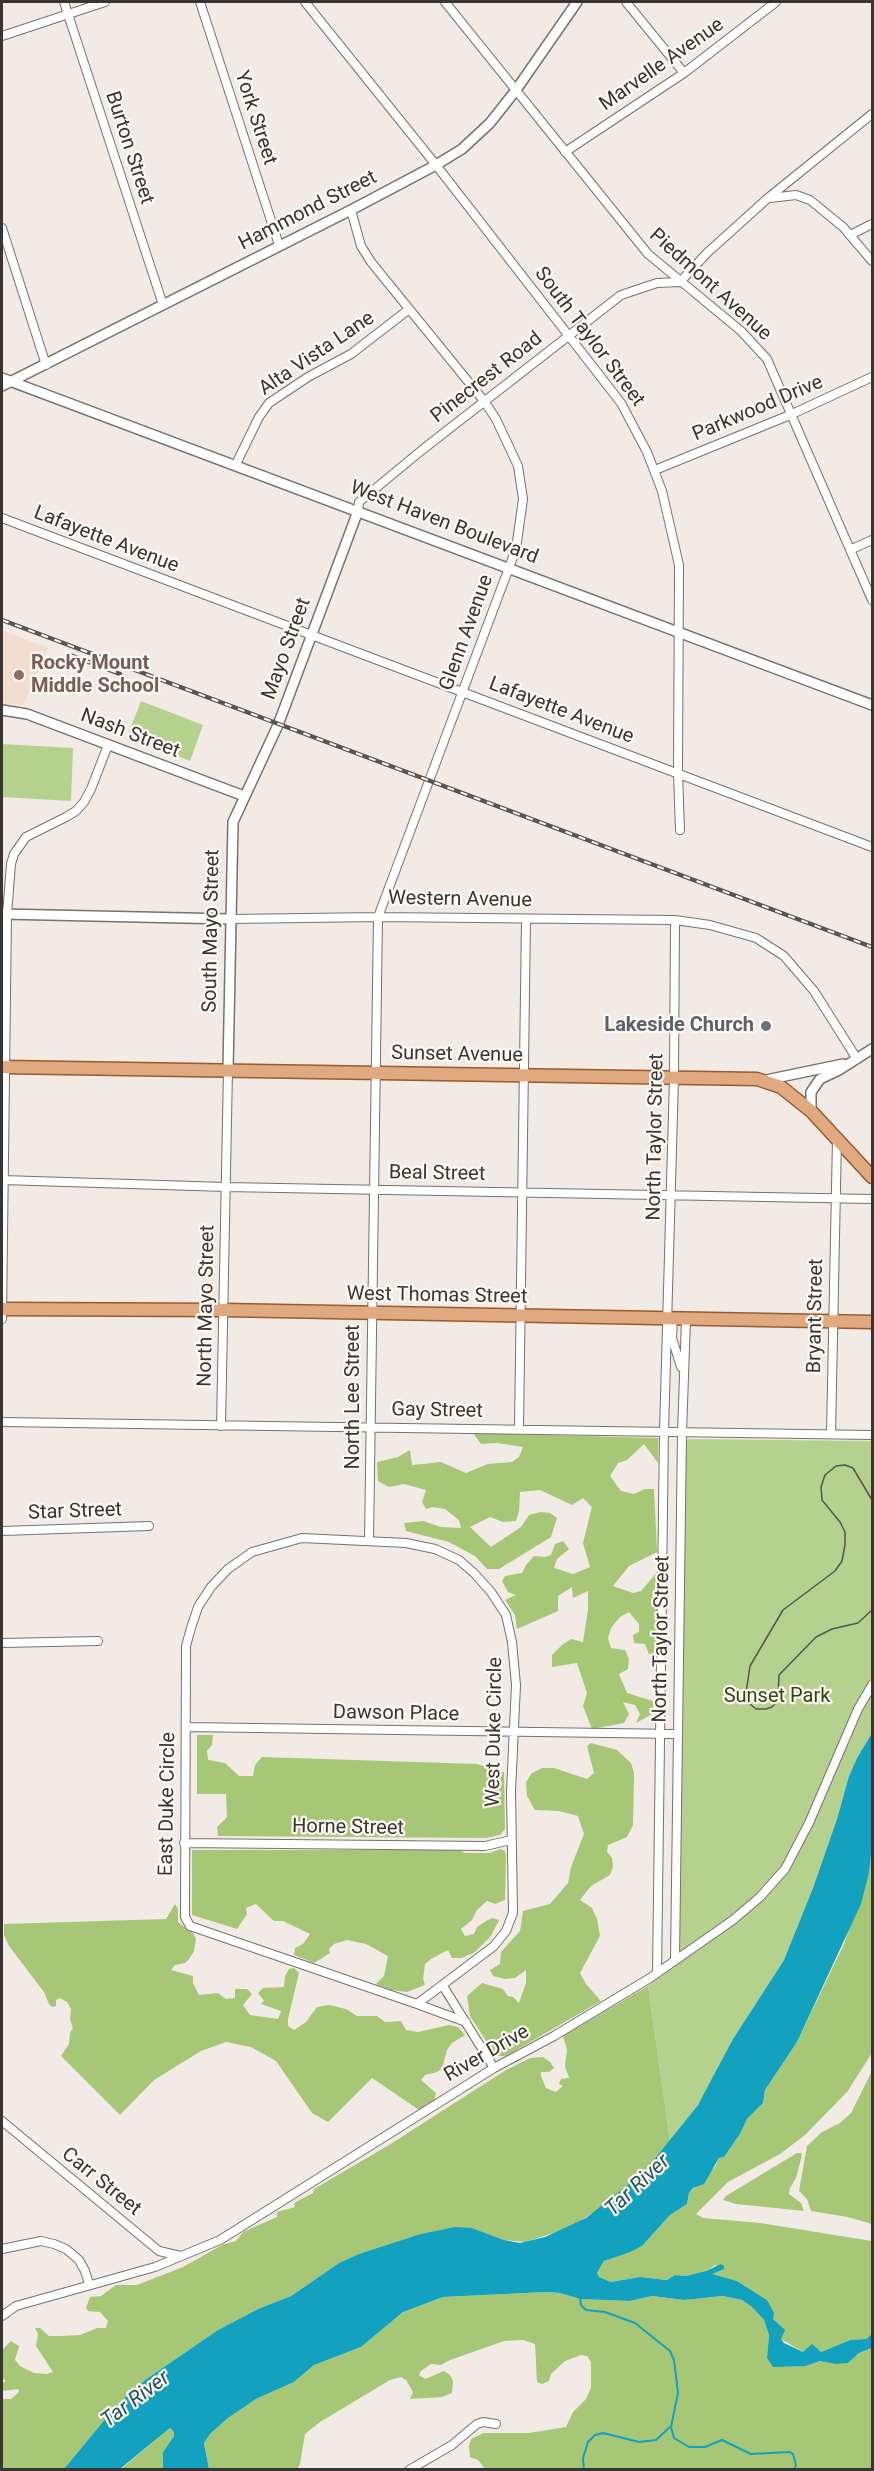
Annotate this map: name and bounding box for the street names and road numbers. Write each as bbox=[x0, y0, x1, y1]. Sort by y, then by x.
street label: Marvelle Avenue bbox=[595, 13, 729, 117]
street label: York Street bbox=[229, 68, 281, 168]
street label: Burton Street bbox=[99, 89, 159, 207]
street label: Hammond Street bbox=[235, 166, 381, 256]
street label: Piedmont Avenue bbox=[644, 224, 776, 346]
street label: South Taylor Street bbox=[529, 262, 649, 412]
street label: Alta Vista Lane bbox=[255, 307, 379, 401]
street label: Pinecrest Road bbox=[427, 327, 547, 429]
street label: Parkwood Drive bbox=[689, 371, 827, 447]
street label: West Haven Boulevard bbox=[347, 476, 541, 570]
street label: Lafayette Avenue bbox=[30, 501, 182, 579]
street label: Glenn Avenue bbox=[435, 572, 499, 694]
street label: Mayo Street bbox=[257, 595, 317, 703]
street label: Lafayette Avenue bbox=[485, 672, 637, 750]
street label: Nash Street bbox=[77, 704, 183, 764]
street label: South Mayo Street bbox=[199, 849, 225, 1013]
street label: Western Avenue bbox=[388, 887, 532, 913]
street label: Sunset Avenue bbox=[391, 1042, 523, 1068]
street label: North Taylor Street bbox=[643, 1053, 669, 1221]
street label: Beal Street bbox=[389, 1161, 485, 1187]
street label: North Mayo Street bbox=[194, 1225, 220, 1387]
street label: Bryant Street bbox=[803, 1258, 829, 1374]
street label: West Thomas Street bbox=[346, 1282, 528, 1310]
street label: North Lee Street bbox=[342, 1324, 366, 1470]
street label: Gay Street bbox=[391, 1398, 483, 1424]
street label: Star Street bbox=[28, 1498, 122, 1526]
street label: North Taylor Street bbox=[649, 1555, 675, 1723]
street label: West Duke Circle bbox=[482, 1657, 508, 1807]
street label: Dawson Place bbox=[333, 1701, 459, 1727]
street label: East Duke Circle bbox=[155, 1732, 181, 1876]
street label: Horne Street bbox=[292, 1815, 404, 1841]
street label: River Drive bbox=[440, 2020, 534, 2088]
street label: Carr Street bbox=[56, 2143, 146, 2221]

